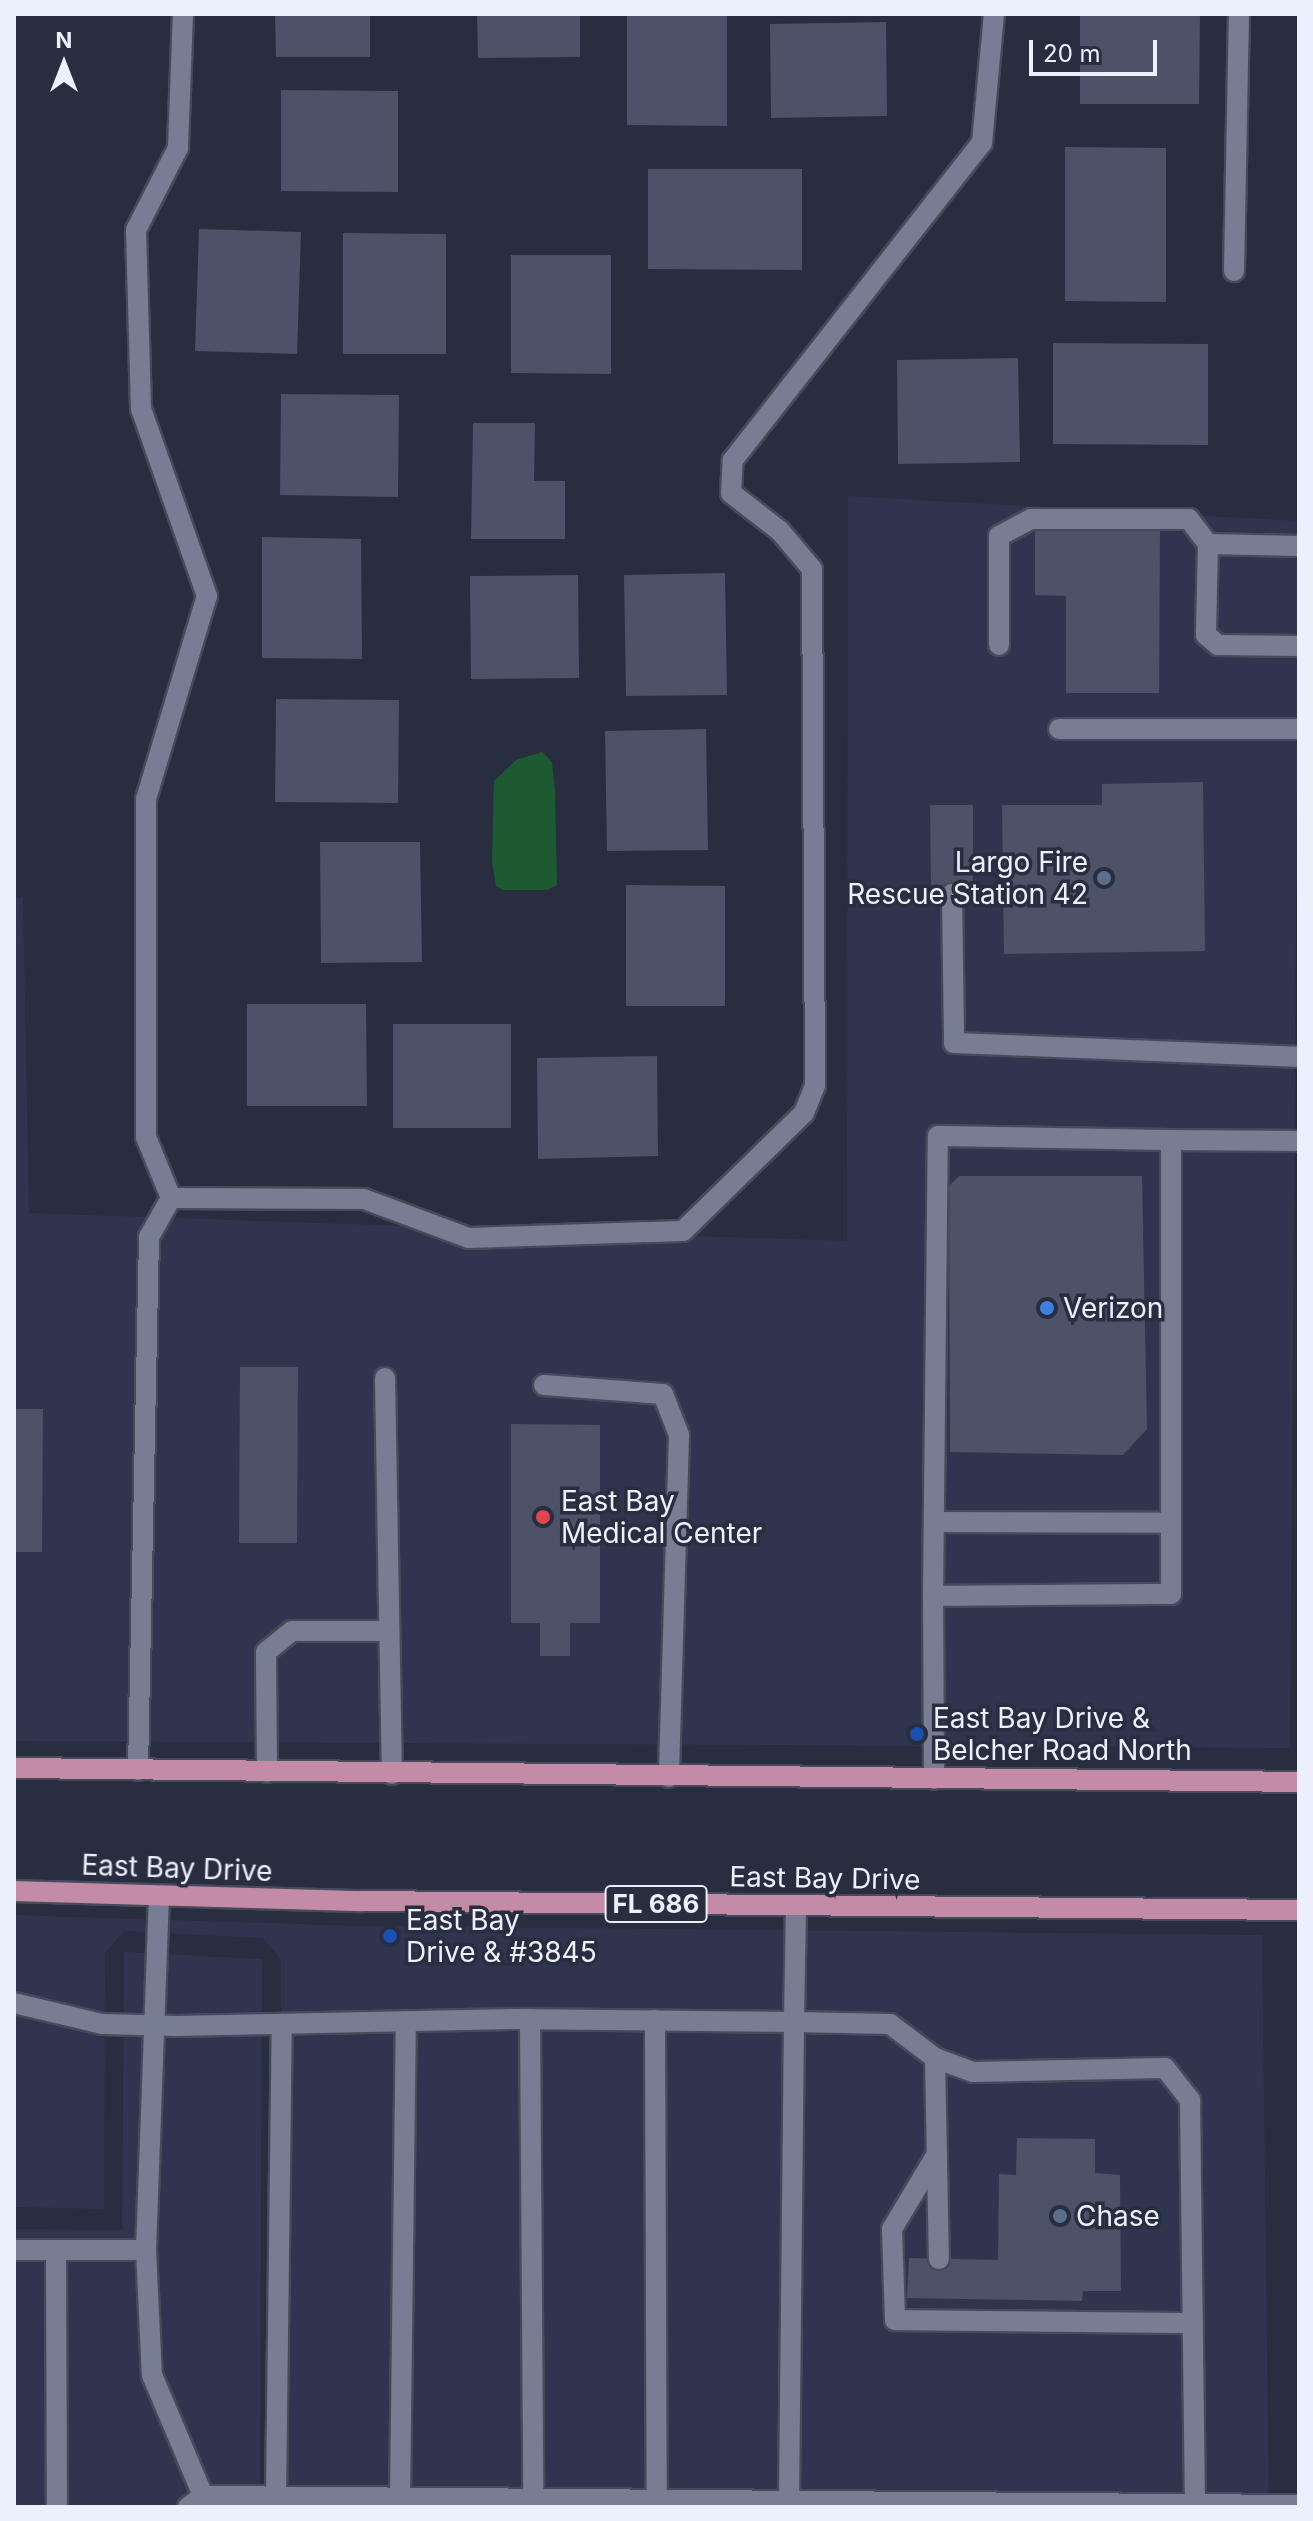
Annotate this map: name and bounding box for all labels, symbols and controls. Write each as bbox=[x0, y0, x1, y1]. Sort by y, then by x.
north arrow bbox=[24, 24, 104, 104]
scale bar bbox=[1033, 24, 1161, 74]
text: N bbox=[56, 27, 72, 53]
text: 20 m bbox=[1043, 39, 1101, 68]
place label: Largo Fire Rescue Station 42 bbox=[847, 845, 1088, 911]
marker: Largo Fire Rescue Station 42 bbox=[1095, 869, 1113, 887]
place label: Verizon bbox=[1063, 1291, 1163, 1325]
marker: Verizon bbox=[1038, 1299, 1056, 1317]
place label: East Bay Medical Center bbox=[561, 1484, 762, 1550]
marker: East Bay Medical Center bbox=[532, 1506, 554, 1528]
place label: East Bay Drive & Belcher Road North bbox=[933, 1701, 1192, 1767]
marker: East Bay Drive & Belcher Road North bbox=[908, 1725, 926, 1743]
street label: East Bay Drive bbox=[81, 1848, 273, 1888]
street label: East Bay Drive bbox=[729, 1860, 921, 1896]
road number: FL 686 bbox=[604, 1882, 708, 1926]
place label: East Bay Drive & #3845 bbox=[406, 1903, 597, 1969]
marker: East Bay Drive & #3845 bbox=[381, 1927, 399, 1945]
place label: Chase bbox=[1076, 2199, 1160, 2233]
marker: Chase bbox=[1051, 2207, 1069, 2225]

